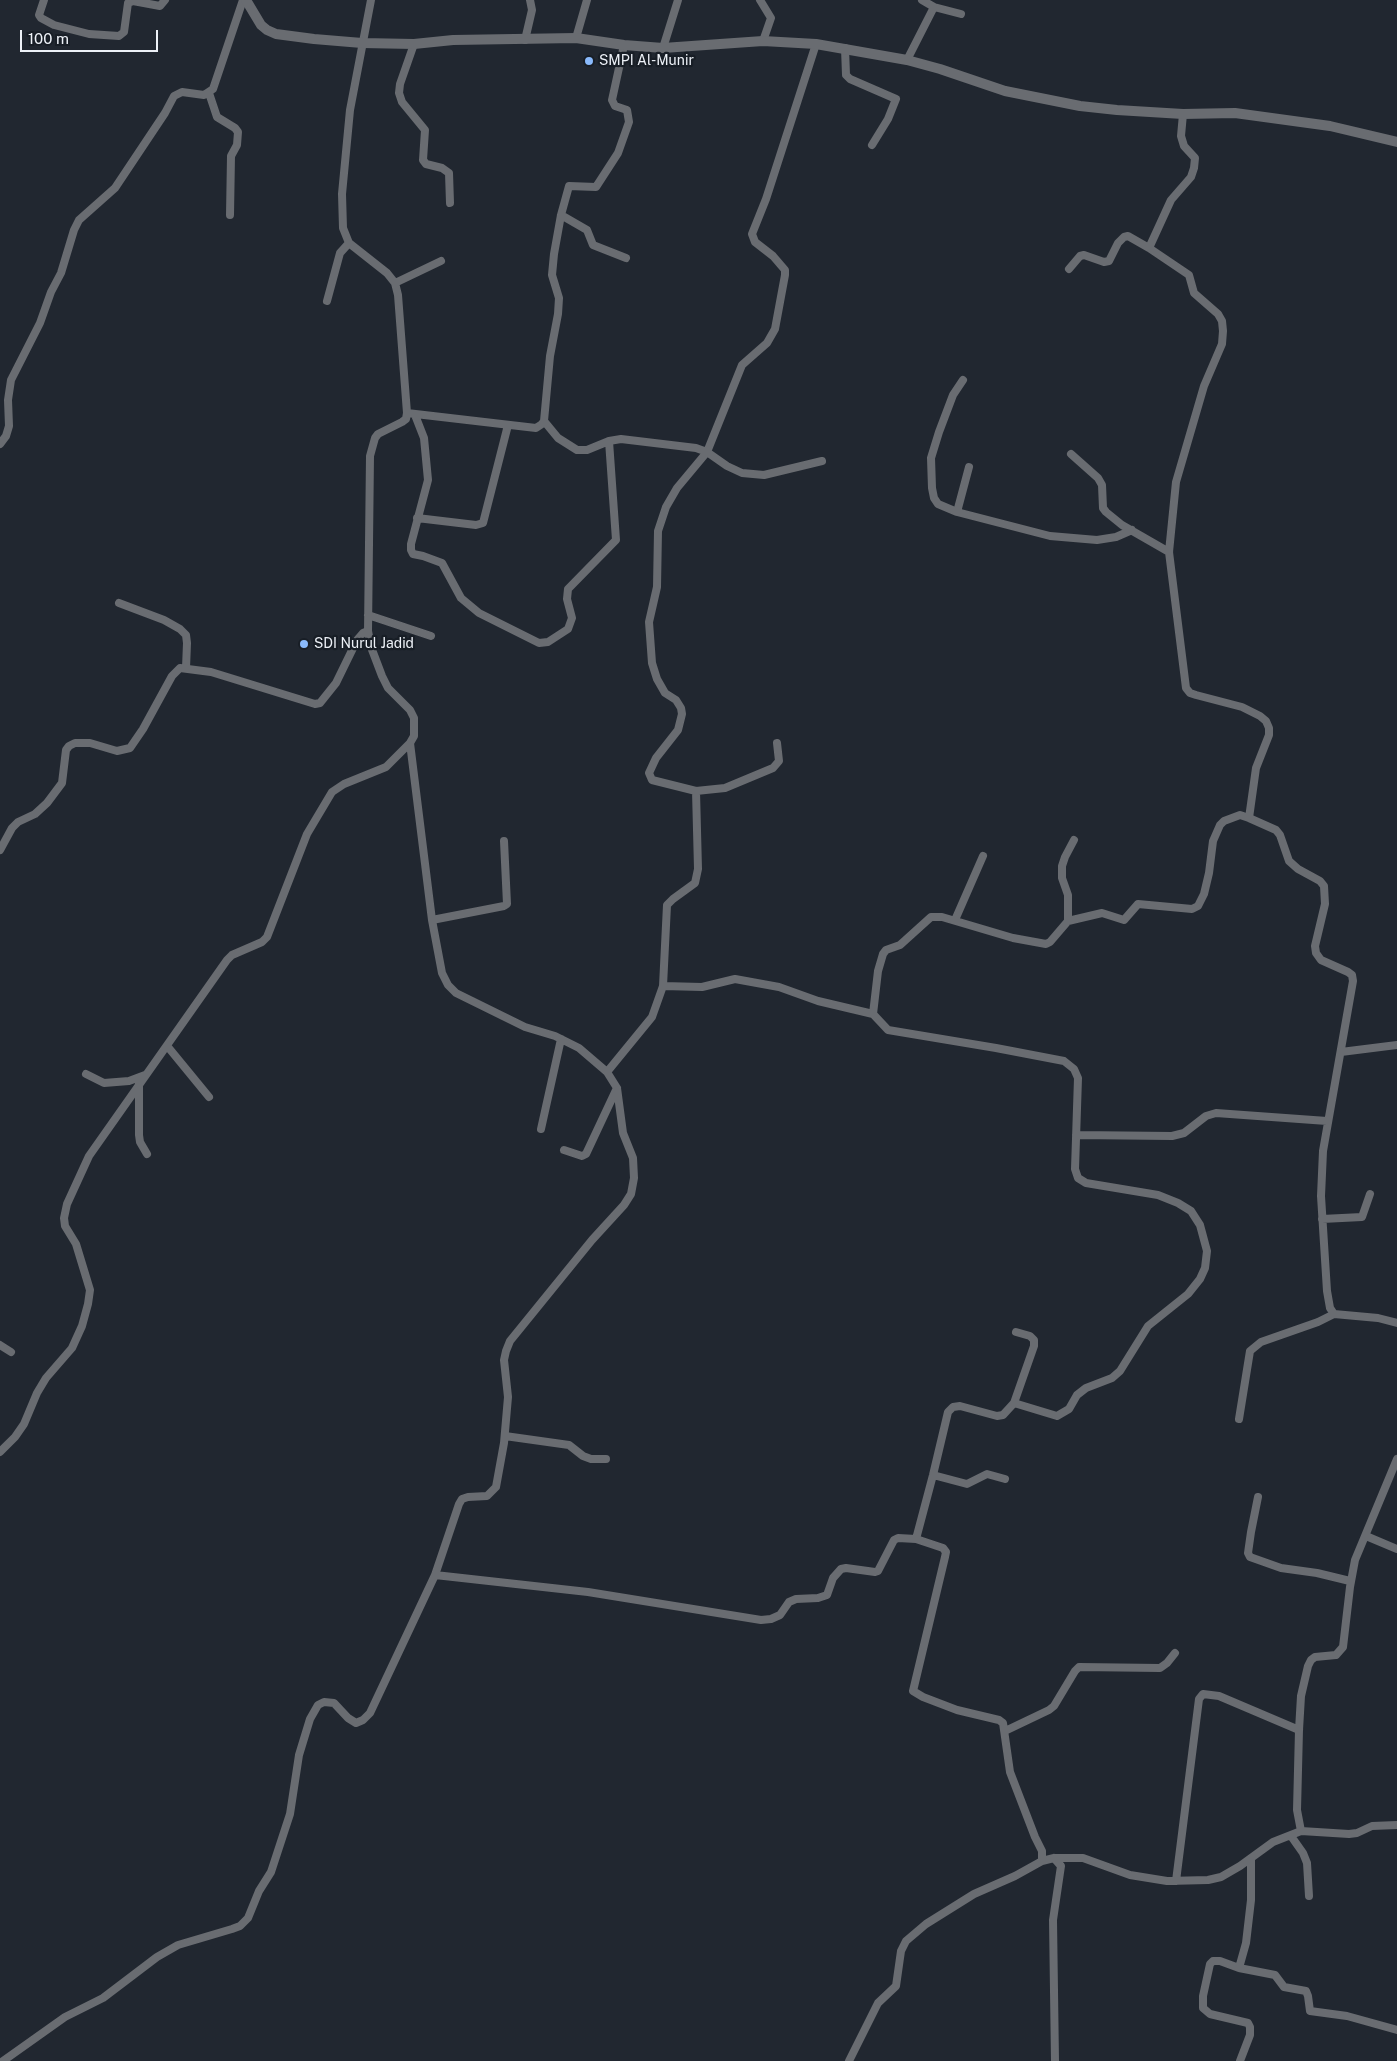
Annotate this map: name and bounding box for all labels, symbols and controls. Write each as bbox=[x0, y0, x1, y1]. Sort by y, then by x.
scale bar bbox=[22, 20, 160, 52]
text: 100 m bbox=[28, 30, 69, 47]
place label: SMPI Al-Munir bbox=[599, 53, 694, 69]
marker: SMPI Al-Munir bbox=[583, 55, 595, 67]
place label: SDI Nurul Jadid bbox=[314, 636, 414, 652]
marker: SDI Nurul Jadid bbox=[298, 638, 310, 650]

